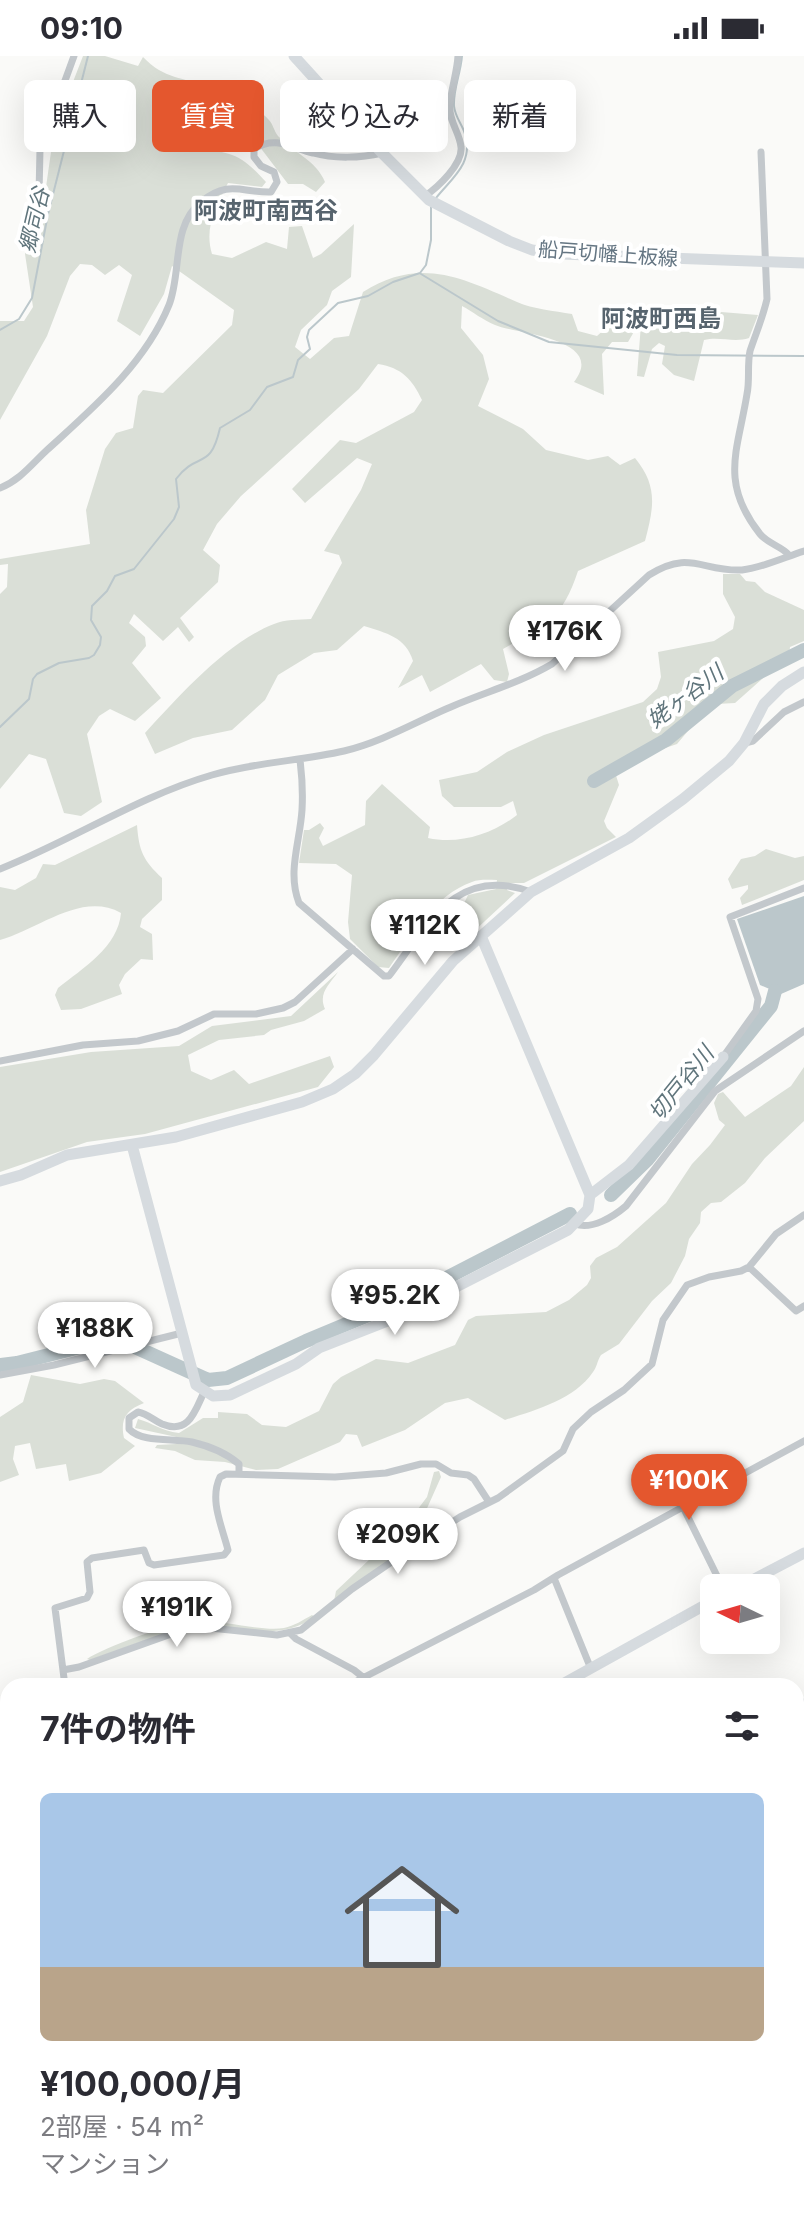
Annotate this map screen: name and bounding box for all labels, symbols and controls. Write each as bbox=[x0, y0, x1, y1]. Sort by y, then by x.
text: 09:10 bbox=[40, 10, 123, 46]
chip: 購入 bbox=[24, 80, 136, 152]
chip: 賃貸 bbox=[152, 80, 264, 152]
chip: 絞り込み bbox=[280, 80, 448, 152]
chip: 新着 bbox=[464, 80, 576, 152]
water label: 郷司谷 bbox=[14, 183, 55, 255]
district label: 阿波町南西谷 bbox=[194, 196, 338, 225]
street label: 船戸切幡上板線 bbox=[537, 237, 679, 271]
district label: 阿波町西島 bbox=[601, 304, 721, 333]
pin: ¥176K bbox=[509, 605, 621, 673]
text: ¥176K bbox=[527, 615, 603, 646]
water label: 姥ヶ谷川 bbox=[642, 658, 730, 733]
pin: ¥112K bbox=[369, 899, 481, 967]
text: ¥112K bbox=[389, 909, 461, 940]
water label: 切戸谷川 bbox=[643, 1039, 720, 1125]
pin: ¥95.2K bbox=[330, 1269, 460, 1337]
text: ¥95.2K bbox=[349, 1279, 441, 1310]
pin: ¥188K bbox=[39, 1302, 151, 1370]
text: ¥188K bbox=[56, 1312, 134, 1343]
pin: ¥100K bbox=[633, 1454, 745, 1522]
text: ¥100K bbox=[649, 1464, 729, 1495]
pin: ¥209K bbox=[342, 1508, 454, 1576]
text: ¥209K bbox=[356, 1518, 440, 1549]
north arrow bbox=[700, 1574, 780, 1654]
map controls bbox=[700, 1574, 780, 1654]
pin: ¥191K bbox=[121, 1581, 233, 1649]
text: ¥191K bbox=[141, 1591, 213, 1622]
icon: filters bbox=[720, 1704, 764, 1748]
text: 7件の物件 bbox=[40, 1708, 196, 1749]
icon: home bbox=[330, 1845, 474, 1989]
text: ¥100,000/月 bbox=[40, 2063, 245, 2104]
text: 2部屋 · 54 m² bbox=[40, 2111, 204, 2142]
text: マンション bbox=[40, 2148, 170, 2179]

